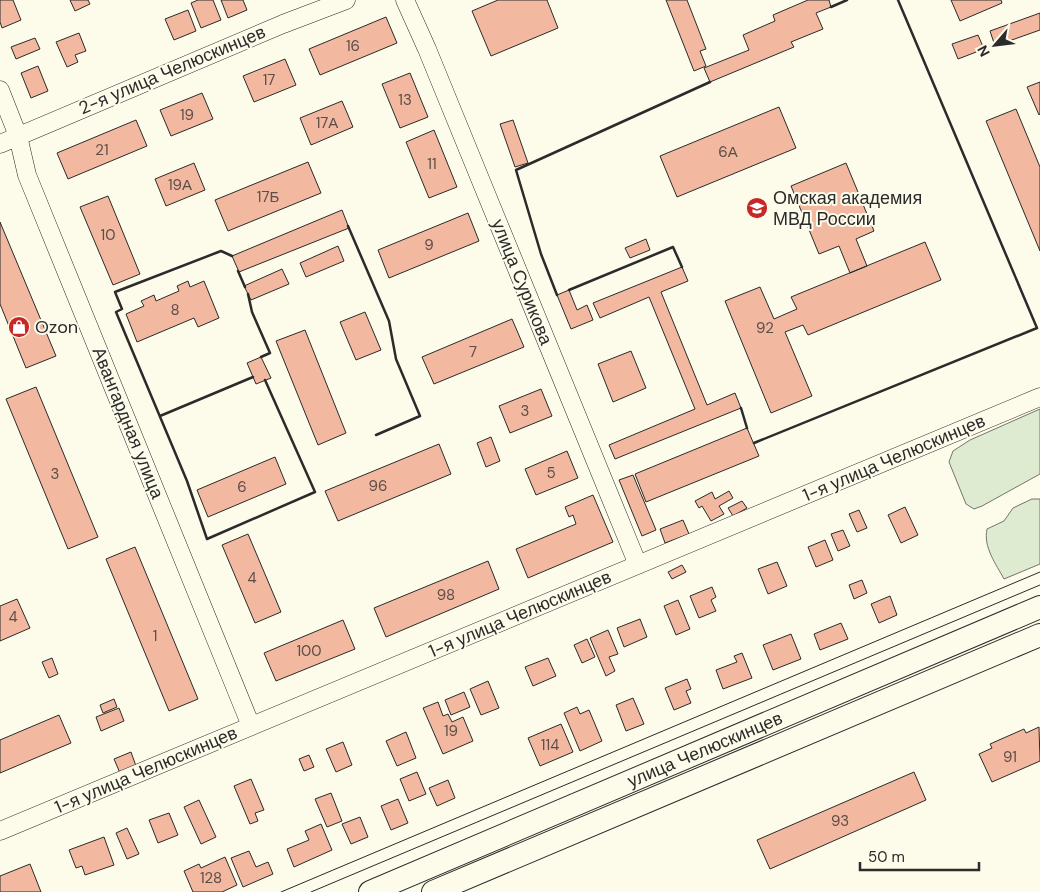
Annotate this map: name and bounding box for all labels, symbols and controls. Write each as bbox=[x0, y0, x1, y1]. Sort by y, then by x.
street label: 2-я улица Челюскинцев bbox=[75, 20, 269, 120]
north arrow bbox=[970, 20, 1020, 70]
house number: 16 bbox=[346, 36, 360, 56]
text: N bbox=[973, 42, 994, 60]
house number: 17 bbox=[263, 70, 275, 90]
house number: 13 bbox=[398, 90, 412, 110]
house number: 19 bbox=[180, 105, 194, 125]
house number: 17А bbox=[316, 113, 338, 133]
house number: 21 bbox=[95, 140, 109, 160]
house number: 6А bbox=[718, 142, 738, 162]
house number: 11 bbox=[427, 154, 437, 174]
house number: 19А bbox=[168, 175, 192, 195]
place label: Омская академия МВД России bbox=[773, 186, 922, 231]
house number: 17Б bbox=[257, 187, 279, 207]
school or university icon: Омская академия МВД России bbox=[745, 196, 769, 220]
street label: улица Сурикова bbox=[486, 216, 559, 349]
house number: 10 bbox=[101, 225, 115, 245]
house number: 9 bbox=[424, 235, 434, 255]
house number: 8 bbox=[170, 300, 180, 320]
shop icon: Ozon bbox=[7, 315, 31, 339]
place label: Ozon bbox=[35, 315, 78, 339]
house number: 92 bbox=[756, 318, 774, 338]
house number: 7 bbox=[469, 342, 477, 362]
street label: Авангардная улица bbox=[87, 344, 170, 503]
house number: 3 bbox=[521, 401, 529, 421]
street label: 1-я улица Челюскинцев bbox=[799, 409, 989, 507]
house number: 5 bbox=[546, 463, 556, 483]
house number: 3 bbox=[51, 464, 59, 484]
house number: 96 bbox=[369, 476, 387, 496]
house number: 6 bbox=[237, 477, 247, 497]
street label: 1-я улица Челюскинцев bbox=[425, 565, 615, 663]
house number: 4 bbox=[247, 568, 257, 588]
house number: 98 bbox=[437, 585, 455, 605]
house number: 4 bbox=[8, 607, 18, 627]
house number: 1 bbox=[153, 626, 157, 646]
house number: 100 bbox=[296, 641, 322, 661]
street label: улица Челюскинцев bbox=[624, 706, 786, 793]
street label: 1-я улица Челюскинцев bbox=[51, 721, 241, 819]
house number: 19 bbox=[444, 721, 458, 741]
house number: 114 bbox=[541, 735, 559, 755]
house number: 91 bbox=[1003, 747, 1017, 767]
house number: 93 bbox=[831, 811, 849, 831]
scale bar bbox=[860, 840, 979, 872]
text: 50 m bbox=[868, 847, 905, 867]
house number: 128 bbox=[200, 868, 222, 888]

